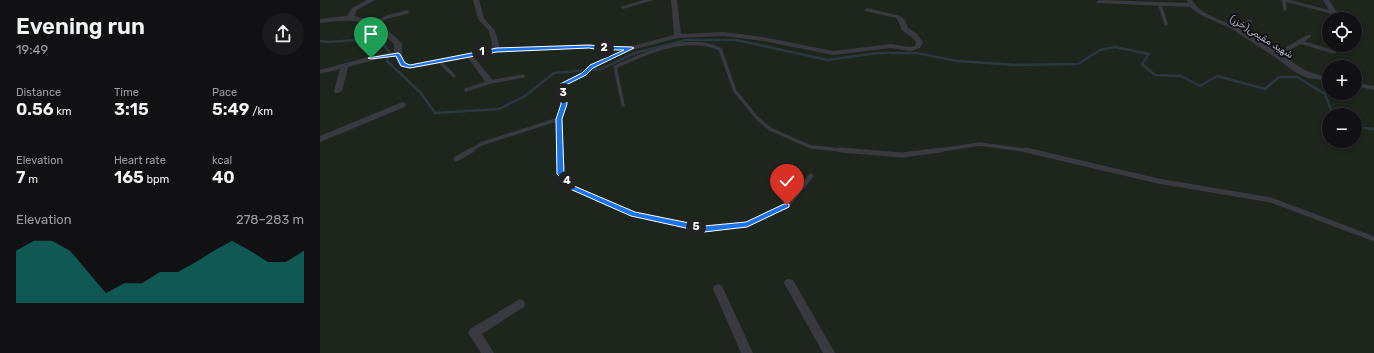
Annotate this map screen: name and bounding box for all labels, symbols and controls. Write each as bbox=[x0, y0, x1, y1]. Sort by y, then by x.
map controls bbox=[1322, 12, 1362, 148]
button: locate bbox=[1322, 12, 1362, 52]
text: Evening run bbox=[16, 13, 145, 40]
button: share bbox=[262, 13, 304, 55]
street label: شهید مقیمی(‌خزر) bbox=[1227, 13, 1295, 61]
pin bbox=[354, 17, 388, 58]
icon: arrive bbox=[360, 23, 382, 45]
pin: 2 bbox=[594, 38, 614, 58]
text: 2 bbox=[600, 41, 608, 54]
text: 19:49 bbox=[16, 42, 48, 57]
pin: 1 bbox=[472, 42, 492, 62]
text: 1 bbox=[479, 45, 485, 58]
button: + bbox=[1322, 60, 1362, 100]
pin: 3 bbox=[553, 83, 573, 103]
text: Distance bbox=[16, 86, 61, 99]
text: Time bbox=[114, 86, 139, 99]
text: Pace bbox=[212, 86, 237, 99]
text: 3 bbox=[559, 86, 567, 99]
text: 0.56 bbox=[16, 99, 53, 119]
text: 3:15 bbox=[114, 99, 149, 119]
text: 5:49 bbox=[212, 99, 250, 119]
text: km bbox=[53, 105, 72, 118]
text: /km bbox=[250, 105, 273, 118]
button: − bbox=[1322, 108, 1362, 148]
text: Elevation bbox=[16, 154, 63, 167]
text: Heart rate bbox=[114, 154, 166, 167]
text: kcal bbox=[212, 154, 232, 167]
pin bbox=[770, 164, 804, 205]
text: 7 bbox=[16, 167, 26, 187]
text: 165 bbox=[114, 167, 144, 187]
text: 40 bbox=[212, 167, 235, 187]
icon: check bbox=[776, 170, 798, 192]
pin: 4 bbox=[557, 171, 577, 191]
text: m bbox=[26, 173, 38, 186]
text: bpm bbox=[144, 173, 169, 186]
text: 4 bbox=[563, 174, 571, 187]
text: Elevation bbox=[16, 212, 72, 227]
text: 278–283 m bbox=[236, 212, 304, 227]
pin: 5 bbox=[686, 217, 706, 237]
text: 5 bbox=[692, 220, 700, 233]

